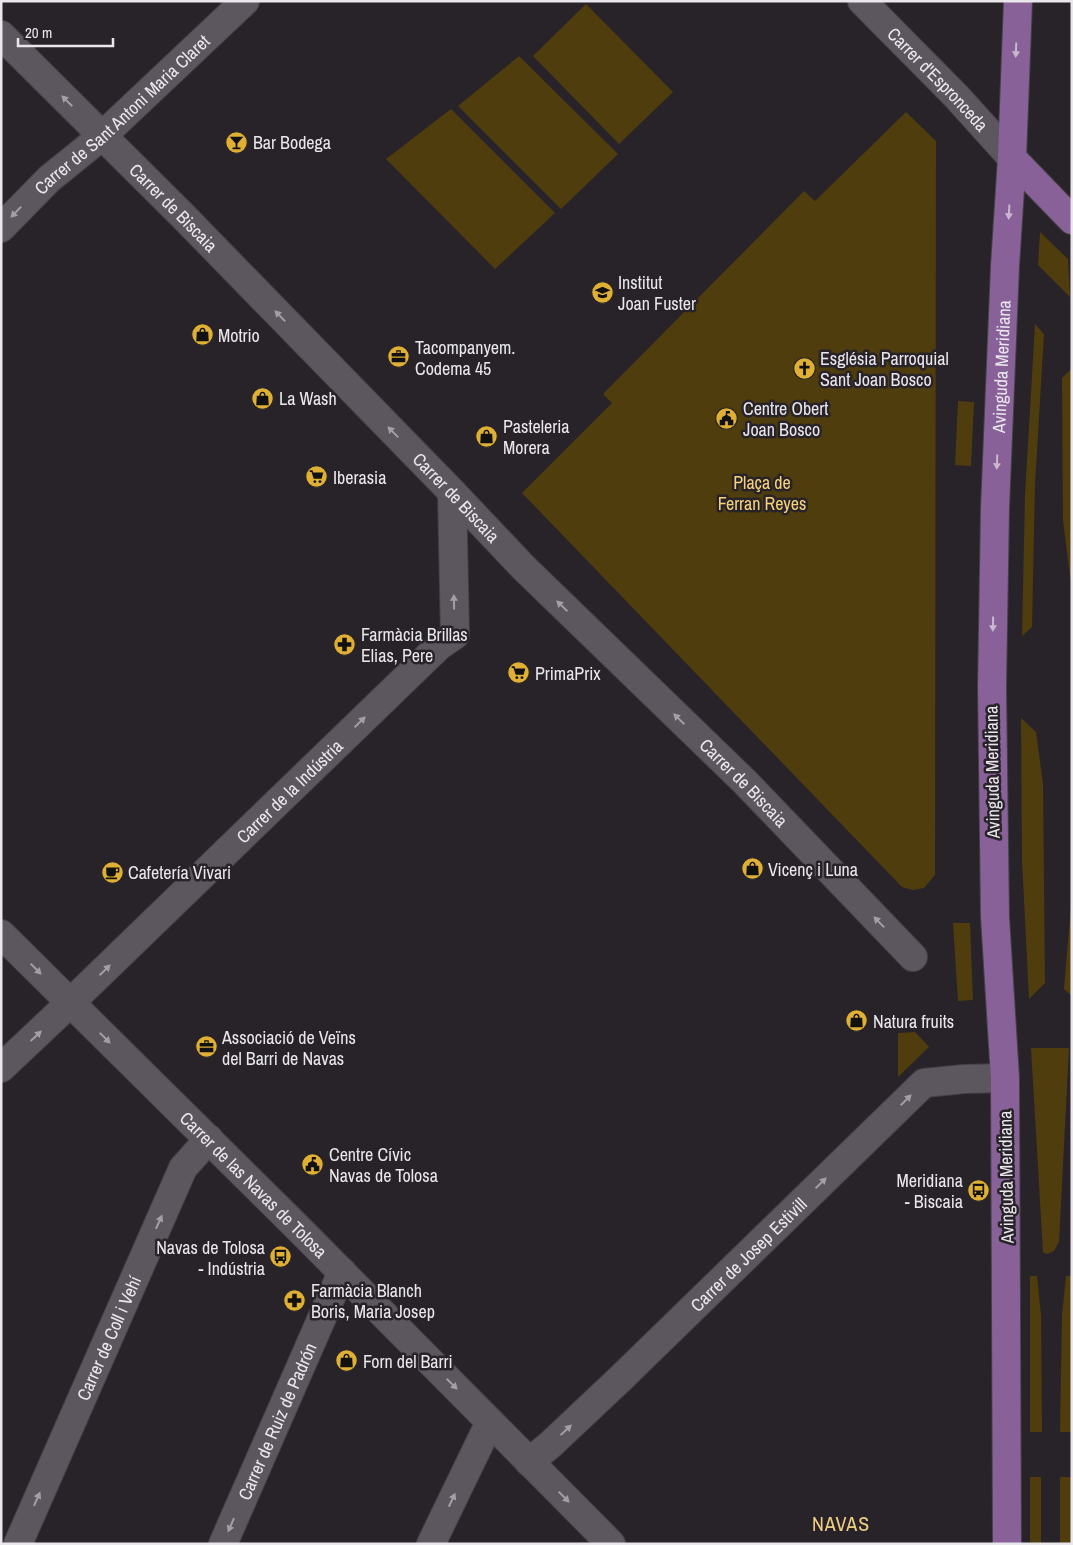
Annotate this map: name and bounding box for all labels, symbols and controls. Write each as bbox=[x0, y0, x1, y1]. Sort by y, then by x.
scale bar bbox=[18, 15, 112, 47]
street label: Carrer d'Espronceda bbox=[882, 21, 994, 137]
text: 20 m bbox=[25, 22, 52, 43]
street label: Carrer de Sant Antoni Maria Claret bbox=[28, 29, 215, 200]
one-way arrow bbox=[1012, 42, 1020, 58]
one-way arrow bbox=[61, 96, 73, 108]
bar icon: Bar Bodega bbox=[225, 130, 249, 154]
place label: Bar Bodega bbox=[253, 130, 331, 155]
street label: Carrer de Biscaia bbox=[124, 157, 224, 257]
one-way arrow bbox=[1004, 205, 1012, 221]
one-way arrow bbox=[10, 206, 22, 218]
place label: Institut Joan Fuster bbox=[618, 270, 696, 316]
school or university icon: Institut Joan Fuster bbox=[590, 280, 614, 304]
street label: Avinguda Meridiana bbox=[986, 300, 1016, 434]
one-way arrow bbox=[274, 310, 286, 322]
shop icon: Motrio bbox=[190, 323, 214, 347]
place label: Motrio bbox=[218, 323, 260, 348]
place label: Tacompanyem. Codema 45 bbox=[415, 335, 515, 381]
office icon: Tacompanyem. Codema 45 bbox=[387, 345, 411, 369]
place label: Església Parroquial Sant Joan Bosco bbox=[820, 346, 949, 392]
church icon: Església Parroquial Sant Joan Bosco bbox=[792, 356, 816, 380]
shop icon: La Wash bbox=[251, 386, 275, 410]
place label: La Wash bbox=[279, 386, 337, 411]
place label: Centre Obert Joan Bosco bbox=[743, 396, 828, 442]
public building icon: Centre Obert Joan Bosco bbox=[715, 406, 739, 430]
place label: Pasteleria Morera bbox=[503, 414, 569, 460]
shop icon: Pasteleria Morera bbox=[475, 424, 499, 448]
one-way arrow bbox=[388, 427, 400, 439]
street label: Carrer de Biscaia bbox=[407, 447, 506, 548]
one-way arrow bbox=[992, 454, 1000, 470]
supermarket icon: Iberasia bbox=[305, 465, 329, 489]
place label: Iberasia bbox=[333, 465, 386, 490]
park label: Plaça de Ferran Reyes bbox=[718, 470, 806, 516]
one-way arrow bbox=[450, 593, 458, 609]
one-way arrow bbox=[557, 600, 569, 612]
one-way arrow bbox=[988, 617, 996, 633]
place label: Farmàcia Brillas Elias, Pere bbox=[361, 622, 468, 668]
pharmacy icon: Farmàcia Brillas Elias, Pere bbox=[333, 632, 357, 656]
supermarket icon: PrimaPrix bbox=[507, 661, 531, 685]
place label: PrimaPrix bbox=[535, 661, 601, 686]
street label: Avinguda Meridiana bbox=[978, 705, 1006, 840]
one-way arrow bbox=[674, 713, 686, 725]
one-way arrow bbox=[354, 717, 366, 729]
street label: Carrer de Biscaia bbox=[694, 732, 794, 832]
street label: Carrer de la Indústria bbox=[230, 733, 348, 848]
shop icon: Vicenç i Luna bbox=[740, 857, 764, 881]
place label: Vicenç i Luna bbox=[768, 857, 858, 882]
cafe icon: Cafetería Vivari bbox=[100, 860, 124, 884]
place label: Cafetería Vivari bbox=[128, 860, 231, 885]
one-way arrow bbox=[873, 916, 885, 928]
one-way arrow bbox=[30, 963, 42, 975]
one-way arrow bbox=[99, 964, 111, 976]
shop icon: Natura fruits bbox=[845, 1009, 869, 1033]
place label: Natura fruits bbox=[873, 1009, 954, 1034]
place label: Associació de Veïns del Barri de Navas bbox=[221, 1025, 356, 1071]
one-way arrow bbox=[29, 1030, 41, 1042]
one-way arrow bbox=[99, 1031, 111, 1043]
office icon: Associació de Veïns del Barri de Navas bbox=[194, 1035, 218, 1059]
one-way arrow bbox=[900, 1094, 912, 1106]
street label: Carrer de las Navas de Tolosa bbox=[175, 1106, 333, 1263]
street label: Avinguda Meridiana bbox=[992, 1110, 1020, 1245]
place label: Centre Cívic Navas de Tolosa bbox=[329, 1142, 438, 1188]
public building icon: Centre Cívic Navas de Tolosa bbox=[301, 1152, 325, 1176]
place label: Meridiana - Biscaia bbox=[897, 1168, 963, 1214]
one-way arrow bbox=[815, 1177, 827, 1189]
bus stop icon: Meridiana - Biscaia bbox=[967, 1178, 991, 1202]
street label: Carrer de Josep Estivill bbox=[684, 1192, 812, 1317]
one-way arrow bbox=[156, 1215, 164, 1229]
place label: Navas de Tolosa - Indústria bbox=[156, 1235, 265, 1281]
bus stop icon: Navas de Tolosa - Indústria bbox=[269, 1245, 293, 1269]
street label: Carrer de Coll i Vehí bbox=[70, 1271, 147, 1404]
place label: Farmàcia Blanch Boris, Maria Josep bbox=[311, 1278, 435, 1324]
pharmacy icon: Farmàcia Blanch Boris, Maria Josep bbox=[283, 1288, 307, 1312]
street label: Carrer de Ruiz de Padrón bbox=[231, 1339, 322, 1504]
shop icon: Forn del Barri bbox=[335, 1349, 359, 1373]
place label: Forn del Barri bbox=[363, 1349, 453, 1374]
one-way arrow bbox=[446, 1378, 458, 1390]
one-way arrow bbox=[560, 1424, 572, 1436]
one-way arrow bbox=[557, 1491, 569, 1503]
one-way arrow bbox=[34, 1492, 42, 1506]
one-way arrow bbox=[448, 1493, 456, 1507]
district label: NAVAS bbox=[812, 1510, 870, 1537]
one-way arrow bbox=[227, 1518, 235, 1532]

